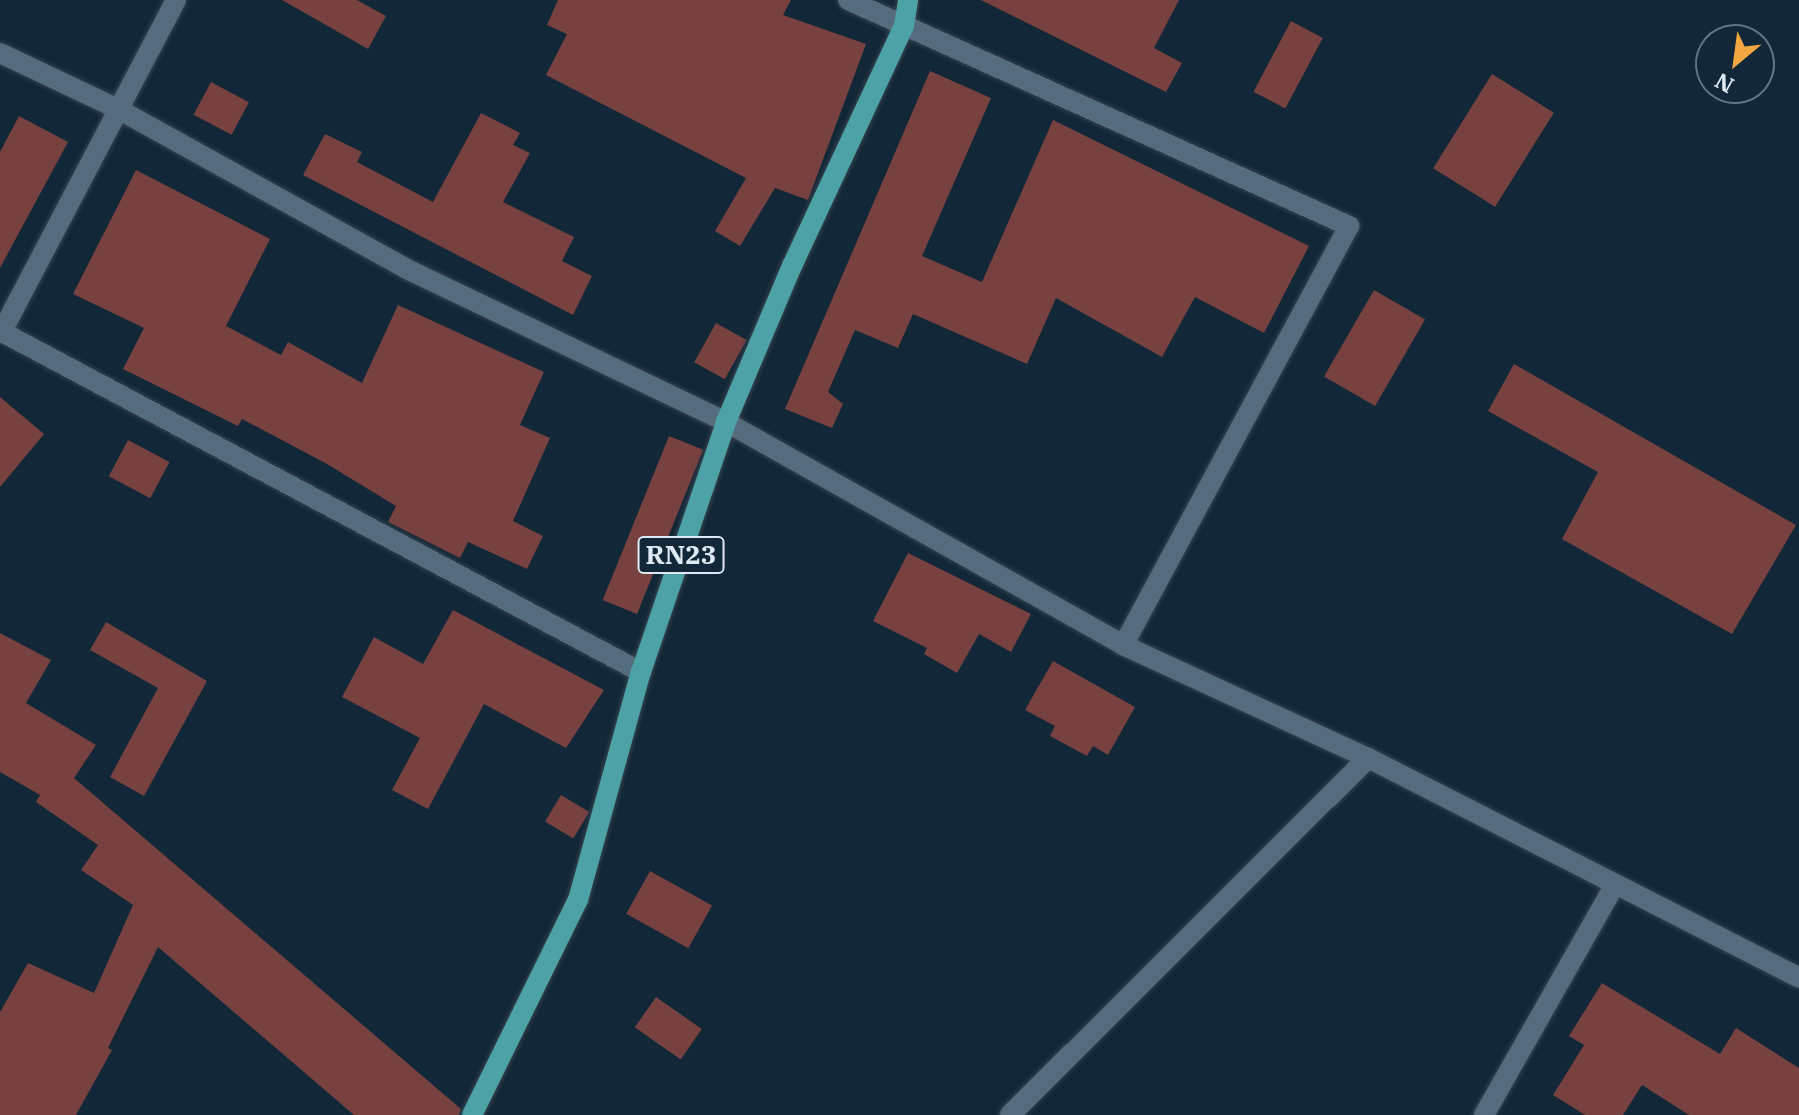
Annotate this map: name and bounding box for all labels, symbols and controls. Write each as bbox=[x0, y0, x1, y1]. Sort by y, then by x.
north arrow bbox=[1695, 24, 1775, 104]
text: N bbox=[1709, 67, 1739, 101]
road number: RN23 bbox=[637, 533, 725, 577]

